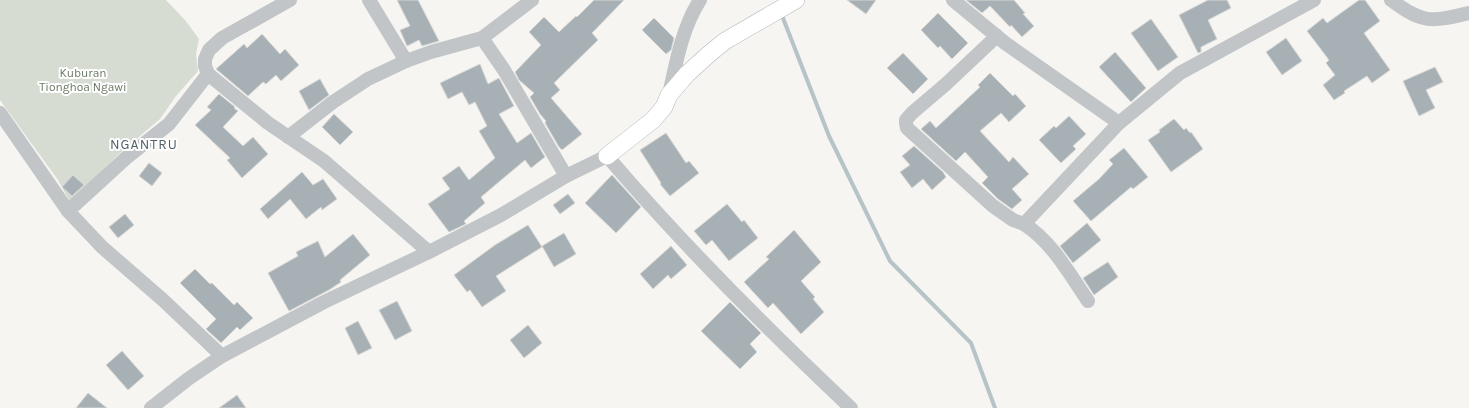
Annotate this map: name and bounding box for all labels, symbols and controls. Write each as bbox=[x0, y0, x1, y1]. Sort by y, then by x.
park label: Kuburan Tionghoa Ngawi bbox=[39, 66, 127, 94]
district label: NGANTRU bbox=[110, 136, 178, 153]

